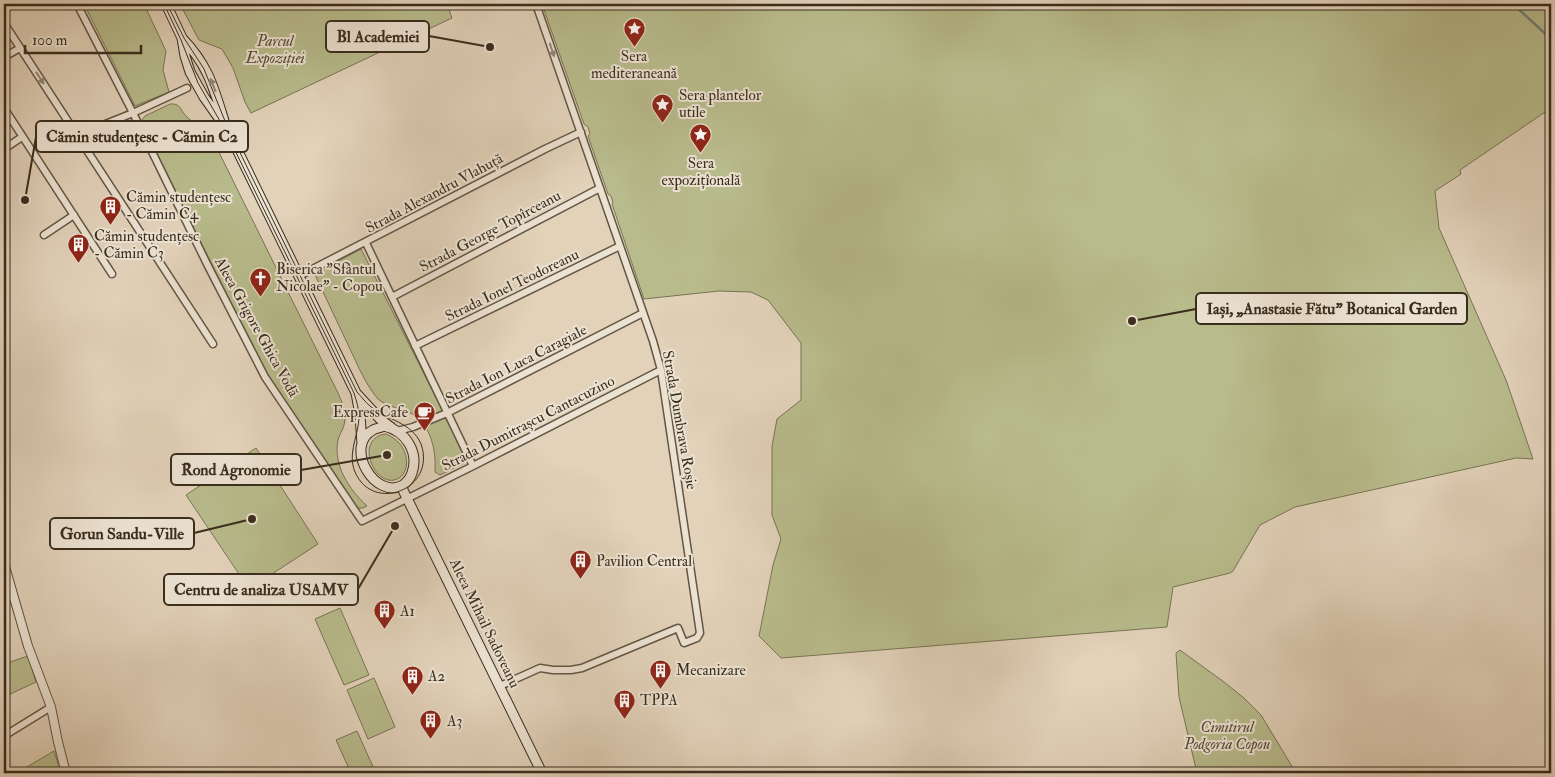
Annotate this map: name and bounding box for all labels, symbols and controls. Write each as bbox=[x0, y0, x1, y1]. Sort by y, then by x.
place icon: Sera mediteraneană bbox=[622, 16, 646, 47]
callout: Bl Academiei bbox=[326, 21, 429, 52]
scale bar bbox=[25, 22, 141, 54]
text: Bl Academiei bbox=[336, 27, 420, 47]
text: 100 m bbox=[32, 31, 68, 50]
park label: Parcul Expoziției bbox=[244, 32, 305, 68]
one-way arrow bbox=[548, 43, 556, 58]
place label: Sera mediteraneană bbox=[591, 47, 678, 83]
one-way arrow bbox=[35, 72, 45, 85]
one-way arrow bbox=[209, 77, 217, 92]
place label: Sera plantelor utile bbox=[679, 86, 762, 122]
place icon: Sera plantelor utile bbox=[651, 92, 675, 123]
callout: Cămin studențesc - Cămin C2 bbox=[36, 121, 248, 152]
place icon: Sera expozițîonală bbox=[689, 123, 713, 154]
text: Cămin studențesc - Cămin C2 bbox=[46, 127, 238, 147]
street label: Strada Alexandru Vlahuță bbox=[362, 149, 507, 238]
place label: Sera expozițîonală bbox=[662, 154, 741, 191]
street label: Strada George Topîrceanu bbox=[416, 186, 565, 278]
place label: Cămin studențesc - Cămin C4 bbox=[126, 188, 231, 224]
building icon: Cămin studențesc - Cămin C4 bbox=[98, 194, 122, 225]
place label: Cămin studențesc - Cămin C3 bbox=[94, 227, 199, 263]
building icon: Cămin studențesc - Cămin C3 bbox=[66, 233, 90, 264]
street label: Strada Ionel Teodoreanu bbox=[442, 245, 582, 326]
street label: Aleea Grigore Ghica Vodă bbox=[210, 253, 303, 401]
place label: Biserica "Sfântul Nicolae" - Copou bbox=[276, 260, 383, 297]
church icon: Biserica "Sfântul Nicolae" - Copou bbox=[248, 266, 272, 297]
callout: Iași, „Anastasie Fătu” Botanical Garden bbox=[1196, 293, 1467, 324]
text: Iași, „Anastasie Fătu” Botanical Garden bbox=[1207, 299, 1458, 319]
street label: Strada Ion Luca Caragiale bbox=[442, 321, 590, 408]
street label: Strada Dumbrava Roșie bbox=[658, 349, 701, 491]
street label: Strada Dumitrașcu Cantacuzino bbox=[439, 371, 618, 475]
cafe icon: ExpressCafe bbox=[412, 400, 436, 431]
place label: ExpressCafe bbox=[333, 403, 408, 423]
callout: Rond Agronomie bbox=[171, 454, 301, 485]
text: Rond Agronomie bbox=[181, 460, 291, 481]
callout: Gorun Sandu-Ville bbox=[50, 518, 194, 549]
text: Gorun Sandu-Ville bbox=[60, 524, 184, 544]
building icon: Pavilion Central bbox=[568, 549, 592, 580]
place label: Pavilion Central bbox=[596, 552, 692, 571]
street label: Aleea Mihail Sadoveanu bbox=[444, 554, 524, 691]
callout: Centru de analiza USAMV bbox=[164, 574, 358, 605]
text: Centru de analiza USAMV bbox=[174, 580, 350, 600]
building icon: A1 bbox=[372, 599, 396, 630]
place label: A1 bbox=[399, 602, 415, 621]
building icon: Mecanizare bbox=[648, 658, 672, 689]
place label: Mecanizare bbox=[676, 661, 746, 680]
building icon: A2 bbox=[400, 664, 424, 695]
place label: A2 bbox=[427, 667, 446, 686]
building icon: TPPA bbox=[612, 688, 636, 719]
place label: TPPA bbox=[640, 691, 678, 710]
building icon: A3 bbox=[419, 709, 443, 740]
place label: A3 bbox=[446, 712, 462, 731]
park label: Cimitirul Podgoria Copou bbox=[1183, 718, 1270, 754]

